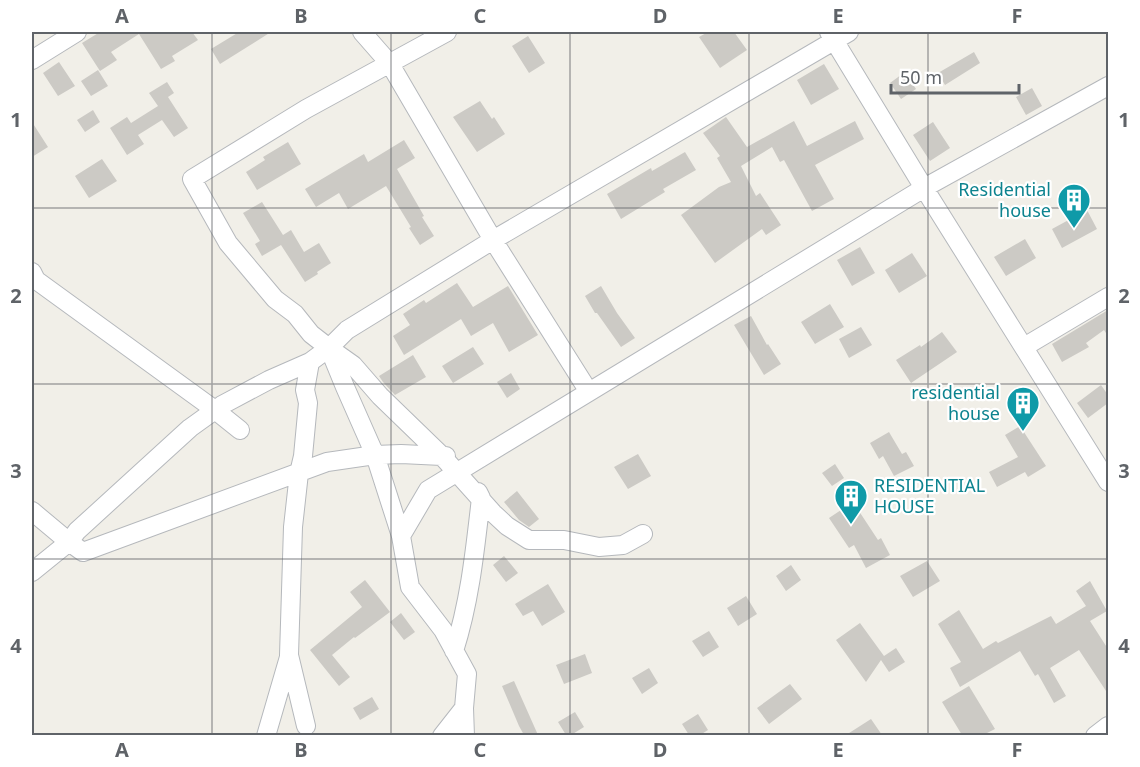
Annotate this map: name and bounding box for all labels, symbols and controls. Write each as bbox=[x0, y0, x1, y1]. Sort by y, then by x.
text: A bbox=[115, 2, 129, 29]
text: B bbox=[294, 2, 308, 29]
text: C bbox=[474, 2, 487, 29]
text: D bbox=[653, 2, 667, 29]
text: E bbox=[832, 2, 844, 29]
text: F bbox=[1012, 2, 1022, 29]
scale bar bbox=[891, 57, 1018, 95]
text: 50 m bbox=[900, 65, 942, 89]
text: 1 bbox=[10, 106, 22, 133]
text: 1 bbox=[1118, 106, 1130, 133]
place label: Residential house bbox=[958, 177, 1051, 222]
building icon: Residential house bbox=[1056, 182, 1092, 229]
text: 2 bbox=[10, 282, 22, 309]
text: 2 bbox=[1118, 282, 1130, 309]
place label: residential house bbox=[911, 380, 1000, 425]
building icon: residential house bbox=[1005, 385, 1041, 432]
text: 3 bbox=[10, 457, 22, 484]
text: 3 bbox=[1118, 457, 1130, 484]
place label: RESIDENTIAL HOUSE bbox=[874, 473, 985, 518]
building icon: RESIDENTIAL HOUSE bbox=[833, 478, 869, 525]
text: 4 bbox=[10, 632, 22, 659]
text: 4 bbox=[1118, 632, 1130, 659]
text: A bbox=[115, 736, 129, 763]
text: B bbox=[294, 736, 308, 763]
text: C bbox=[474, 736, 487, 763]
text: D bbox=[653, 736, 667, 763]
text: E bbox=[832, 736, 844, 763]
text: F bbox=[1012, 736, 1022, 763]

